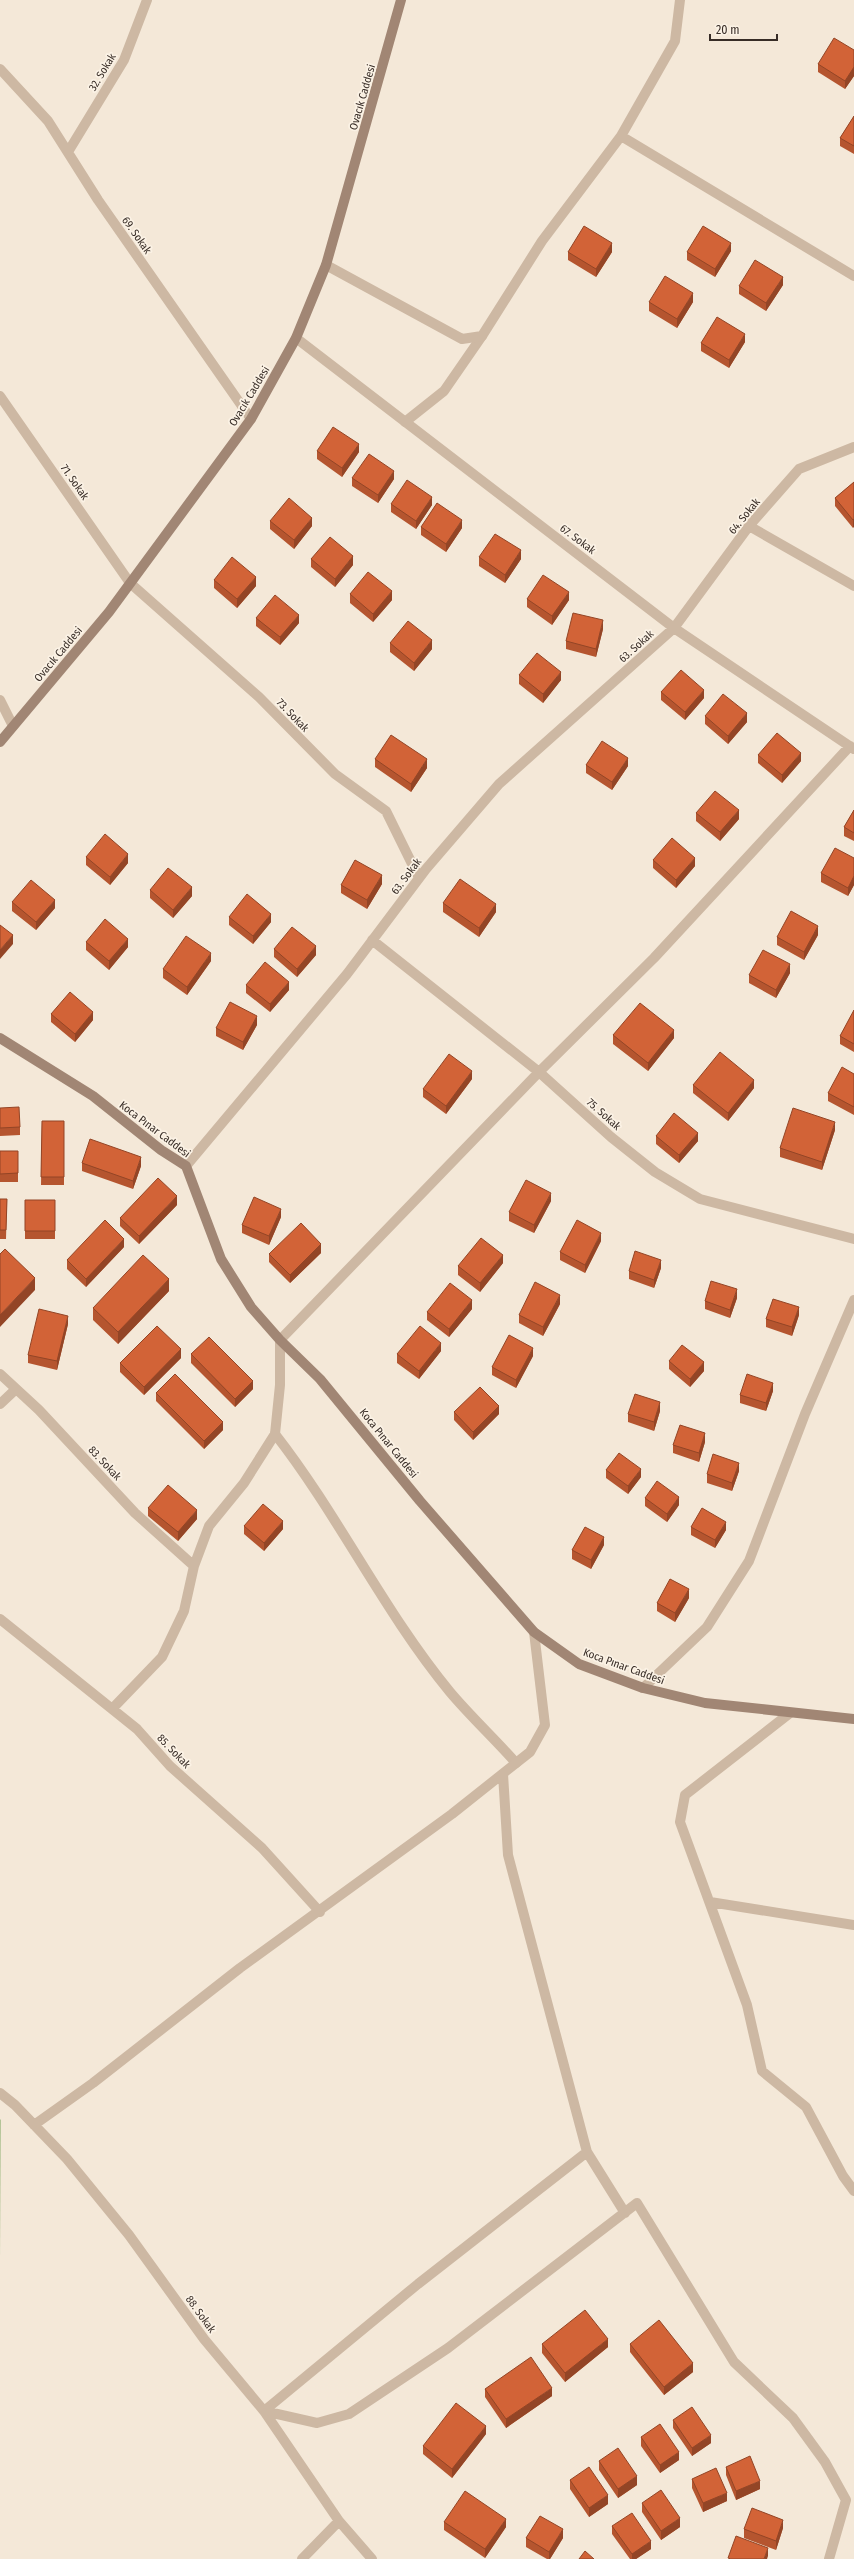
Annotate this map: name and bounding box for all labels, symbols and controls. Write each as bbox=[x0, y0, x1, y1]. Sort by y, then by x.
scale bar bbox=[710, 16, 777, 42]
text: 20 m bbox=[716, 23, 740, 37]
street label: 32. Sokak bbox=[86, 50, 119, 93]
street label: Ovacık Caddesi bbox=[347, 63, 378, 132]
street label: 69. Sokak bbox=[119, 214, 155, 257]
street label: Ovacık Caddesi bbox=[226, 364, 273, 429]
street label: 71. Sokak bbox=[58, 462, 92, 503]
street label: 64. Sokak bbox=[726, 495, 763, 537]
street label: 67. Sokak bbox=[557, 522, 599, 558]
street label: Ovacık Caddesi bbox=[32, 624, 85, 684]
street label: 63. Sokak bbox=[616, 627, 657, 665]
street label: 73. Sokak bbox=[274, 696, 312, 735]
street label: 63. Sokak bbox=[389, 855, 425, 897]
street label: 75. Sokak bbox=[584, 1096, 624, 1133]
street label: Koca Pınar Caddesi bbox=[117, 1098, 193, 1160]
street label: Koca Pınar Caddesi bbox=[357, 1406, 421, 1481]
street label: 83. Sokak bbox=[86, 1444, 124, 1484]
street label: Koca Pınar Caddesi bbox=[581, 1646, 666, 1687]
street label: 85. Sokak bbox=[154, 1732, 194, 1772]
street label: 88. Sokak bbox=[183, 2293, 219, 2336]

